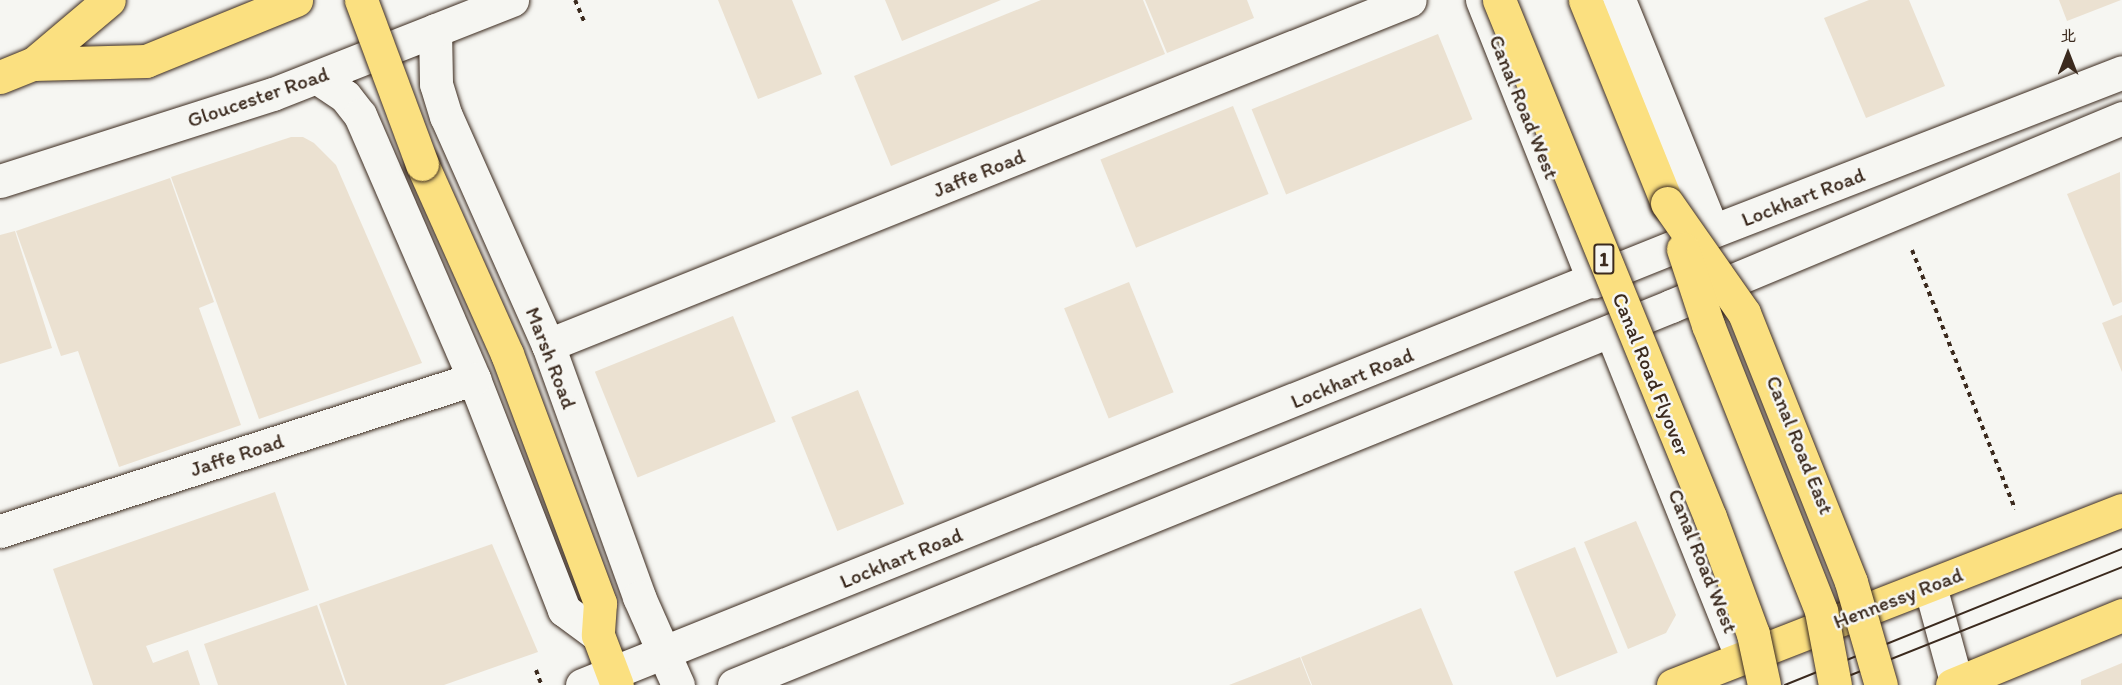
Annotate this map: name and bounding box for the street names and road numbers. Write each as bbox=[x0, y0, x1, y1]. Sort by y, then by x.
street label: Canal Road West bbox=[1484, 32, 1564, 182]
street label: Gloucester Road bbox=[184, 61, 332, 133]
street label: Jaffe Road bbox=[930, 143, 1028, 203]
street label: Lockhart Road bbox=[1738, 162, 1868, 232]
road number: 1 bbox=[1592, 242, 1616, 276]
street label: Canal Road Flyover bbox=[1607, 289, 1695, 459]
street label: Marsh Road bbox=[520, 304, 582, 412]
street label: Lockhart Road bbox=[1287, 342, 1417, 414]
street label: Canal Road East bbox=[1761, 372, 1839, 518]
street label: Jaffe Road bbox=[187, 428, 287, 482]
street label: Canal Road West bbox=[1663, 486, 1743, 636]
street label: Lockhart Road bbox=[836, 522, 966, 594]
street label: Hennessy Road bbox=[1830, 562, 1966, 634]

